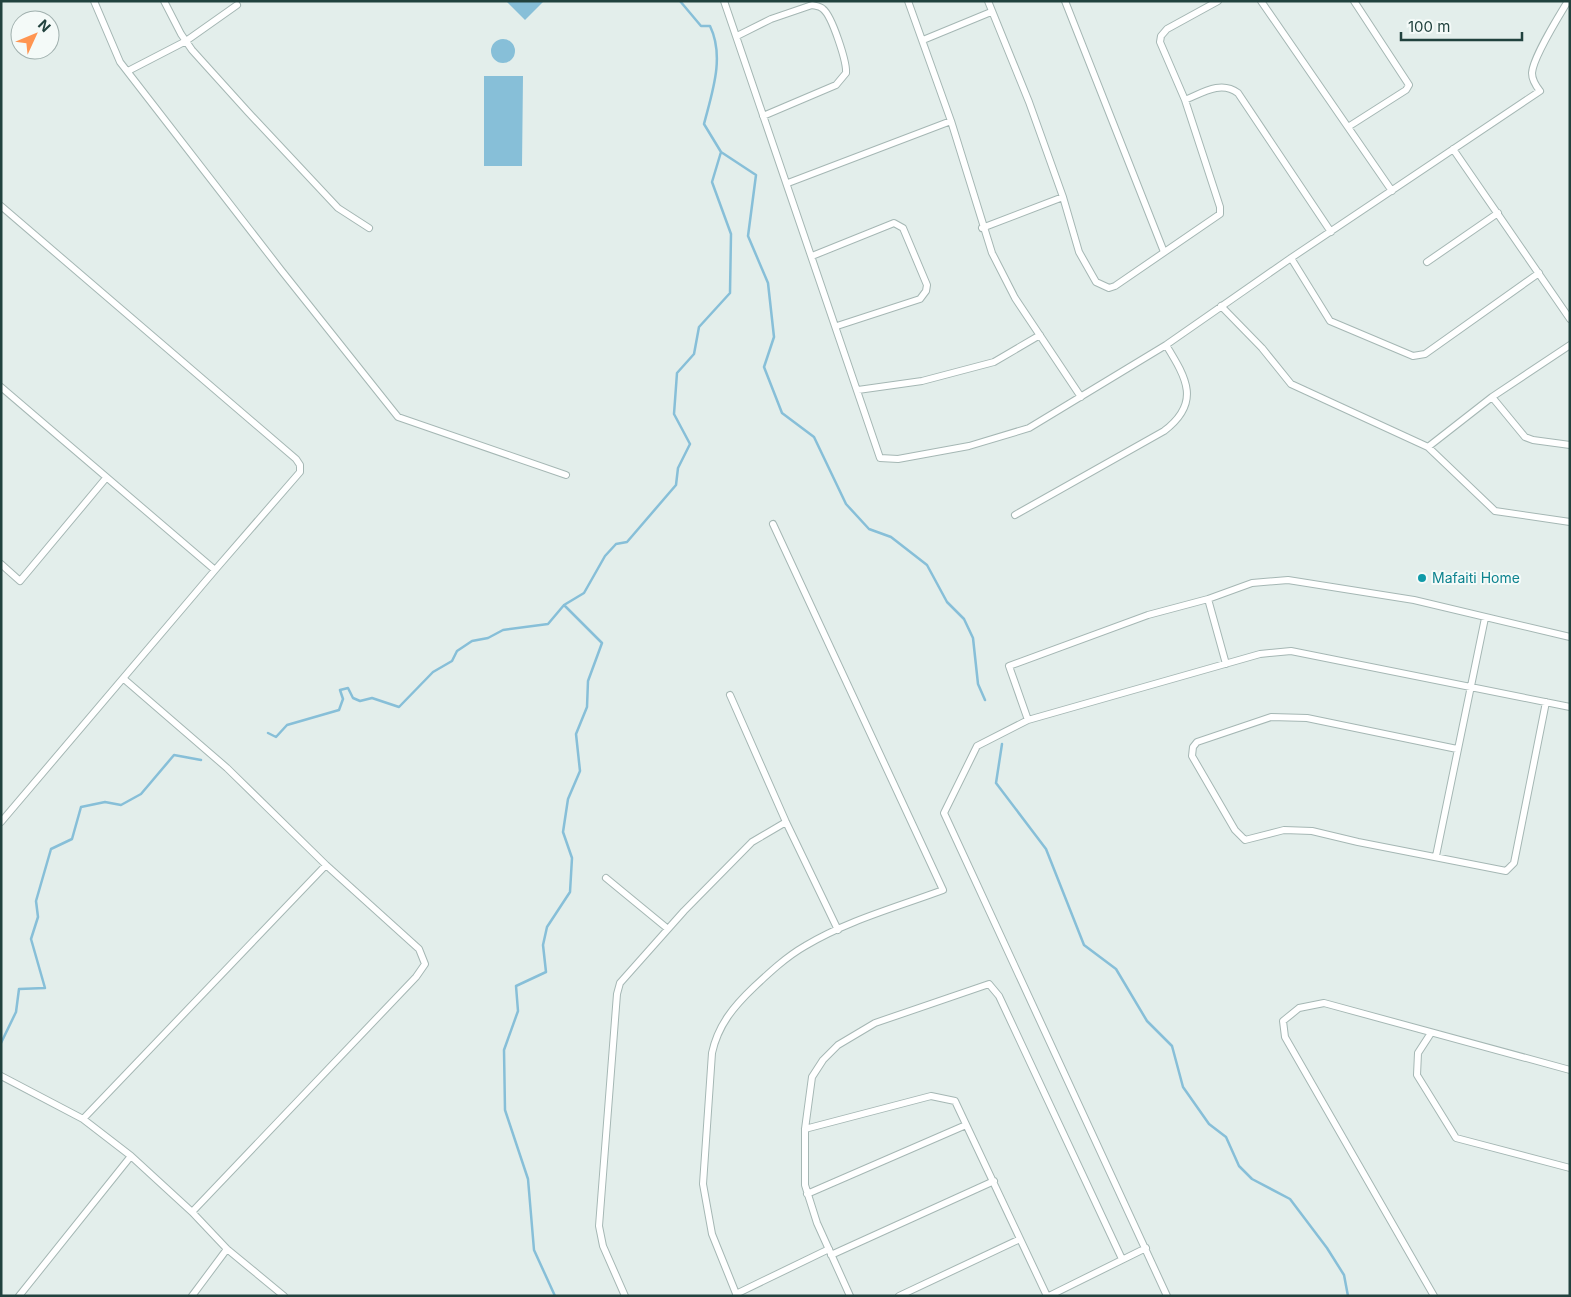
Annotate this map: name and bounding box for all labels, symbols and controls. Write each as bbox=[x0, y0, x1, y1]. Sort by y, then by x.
north arrow bbox=[10, 10, 60, 60]
scale bar bbox=[1401, 10, 1522, 42]
text: N bbox=[35, 16, 55, 35]
text: 100 m bbox=[1408, 17, 1450, 36]
place label: Mafaiti Home bbox=[1432, 569, 1520, 586]
marker: Mafaiti Home bbox=[1416, 572, 1428, 584]

